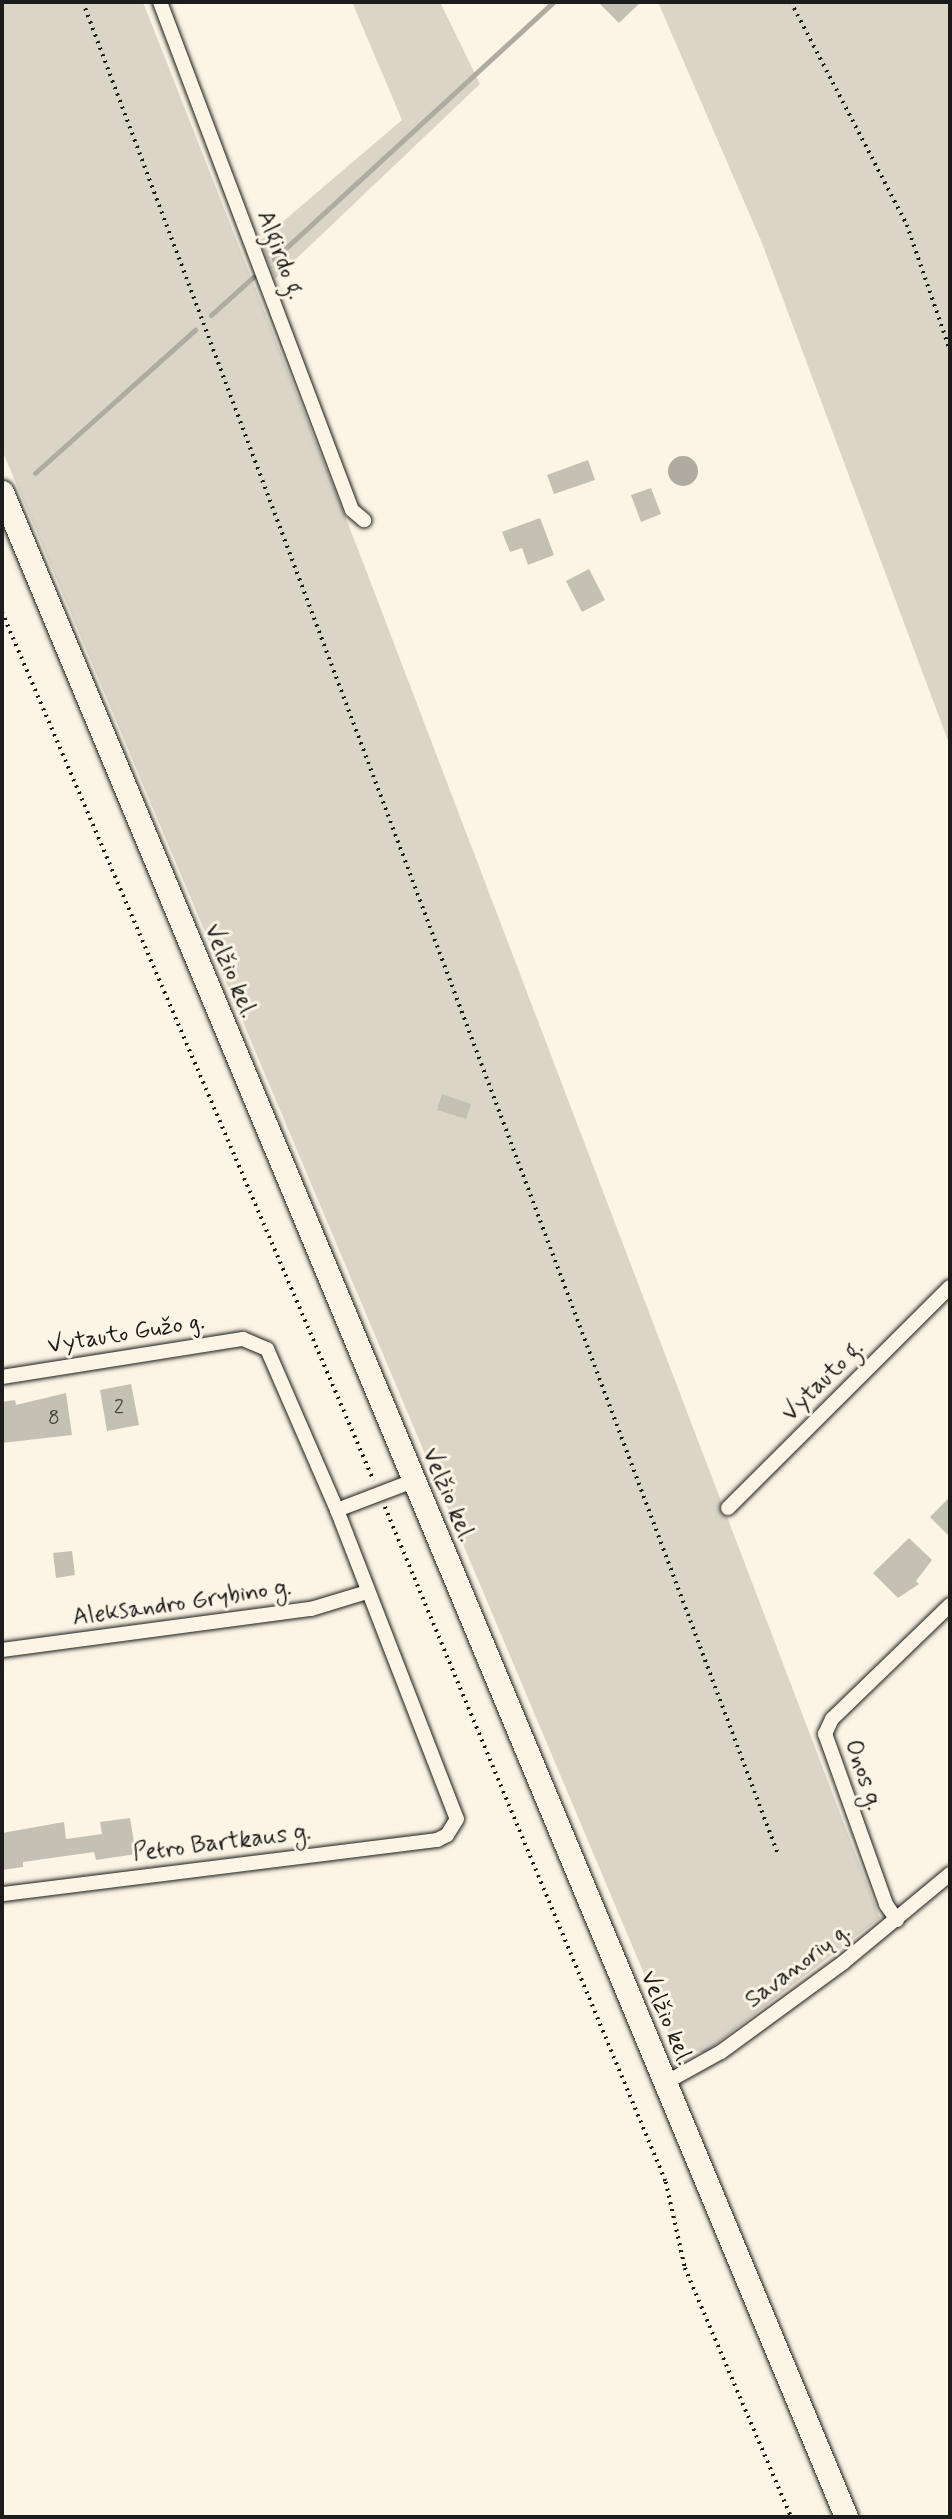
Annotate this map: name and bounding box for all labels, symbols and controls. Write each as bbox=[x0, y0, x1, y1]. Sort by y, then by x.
street label: Algirdo g. bbox=[250, 207, 310, 303]
street label: Velžio kel. bbox=[197, 920, 263, 1022]
street label: Vytauto Gužo g. bbox=[45, 1307, 207, 1361]
street label: Vytauto g. bbox=[776, 1334, 870, 1428]
house number: 2 bbox=[114, 1394, 124, 1420]
house number: 8 bbox=[48, 1405, 60, 1431]
street label: Velžio kel. bbox=[415, 1444, 481, 1546]
street label: Aleksandro Grybino g. bbox=[72, 1574, 292, 1632]
street label: Onos g. bbox=[838, 1737, 888, 1813]
street label: Petro Bartkaus g. bbox=[132, 1818, 312, 1868]
street label: Savanorių g. bbox=[740, 1917, 856, 2015]
street label: Velžio kel. bbox=[633, 1967, 699, 2069]

